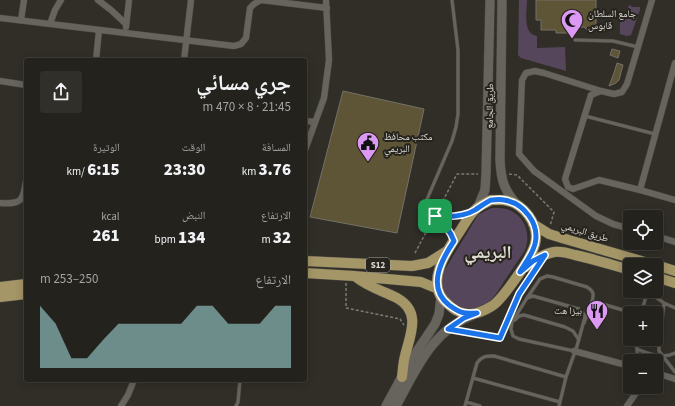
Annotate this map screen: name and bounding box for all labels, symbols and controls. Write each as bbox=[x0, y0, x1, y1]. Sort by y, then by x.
mosque icon: جامع السلطان قابوس bbox=[559, 7, 585, 40]
place label: جامع السلطان قابوس bbox=[588, 7, 637, 33]
text: جري مسائي bbox=[196, 67, 291, 99]
button: share bbox=[40, 71, 82, 113]
street label: طريق الجامع bbox=[483, 83, 497, 129]
text: 21:45 · 8 × 470 m bbox=[203, 98, 291, 116]
public building icon: مكتب محافظ البريمي bbox=[355, 130, 381, 163]
place label: مكتب محافظ البريمي bbox=[384, 130, 433, 157]
text: الوتيرة bbox=[93, 140, 120, 155]
text: الوقت bbox=[182, 140, 205, 155]
text: المسافة bbox=[262, 140, 291, 155]
text: 6:15 bbox=[87, 158, 120, 182]
text: 23:30 bbox=[164, 158, 205, 182]
text: 3.76 bbox=[258, 158, 291, 182]
text: /km bbox=[67, 164, 87, 179]
text: km bbox=[242, 164, 258, 179]
pin bbox=[418, 199, 452, 233]
icon: arrive bbox=[424, 205, 446, 227]
text: النبض bbox=[182, 208, 205, 223]
text: الارتفاع bbox=[261, 208, 291, 223]
text: kcal bbox=[101, 209, 120, 224]
map controls bbox=[623, 210, 663, 394]
button: locate bbox=[623, 210, 663, 250]
street label: طريق البريمي bbox=[560, 218, 611, 246]
text: 261 bbox=[92, 224, 120, 248]
text: 134 bbox=[178, 226, 205, 250]
text: 32 bbox=[273, 226, 291, 250]
text: bpm bbox=[155, 232, 178, 247]
text: m bbox=[262, 232, 273, 247]
district label: البريمي bbox=[464, 240, 512, 266]
road number: S12 bbox=[366, 258, 390, 272]
button: layers bbox=[623, 258, 663, 298]
text: 250–253 m bbox=[40, 270, 98, 288]
text: الارتفاع bbox=[256, 271, 291, 289]
restaurant icon: بيزا ه‍ت bbox=[584, 298, 610, 331]
place label: بيزا ه‍ت bbox=[554, 304, 582, 318]
button: + bbox=[623, 306, 663, 346]
button: − bbox=[623, 354, 663, 394]

